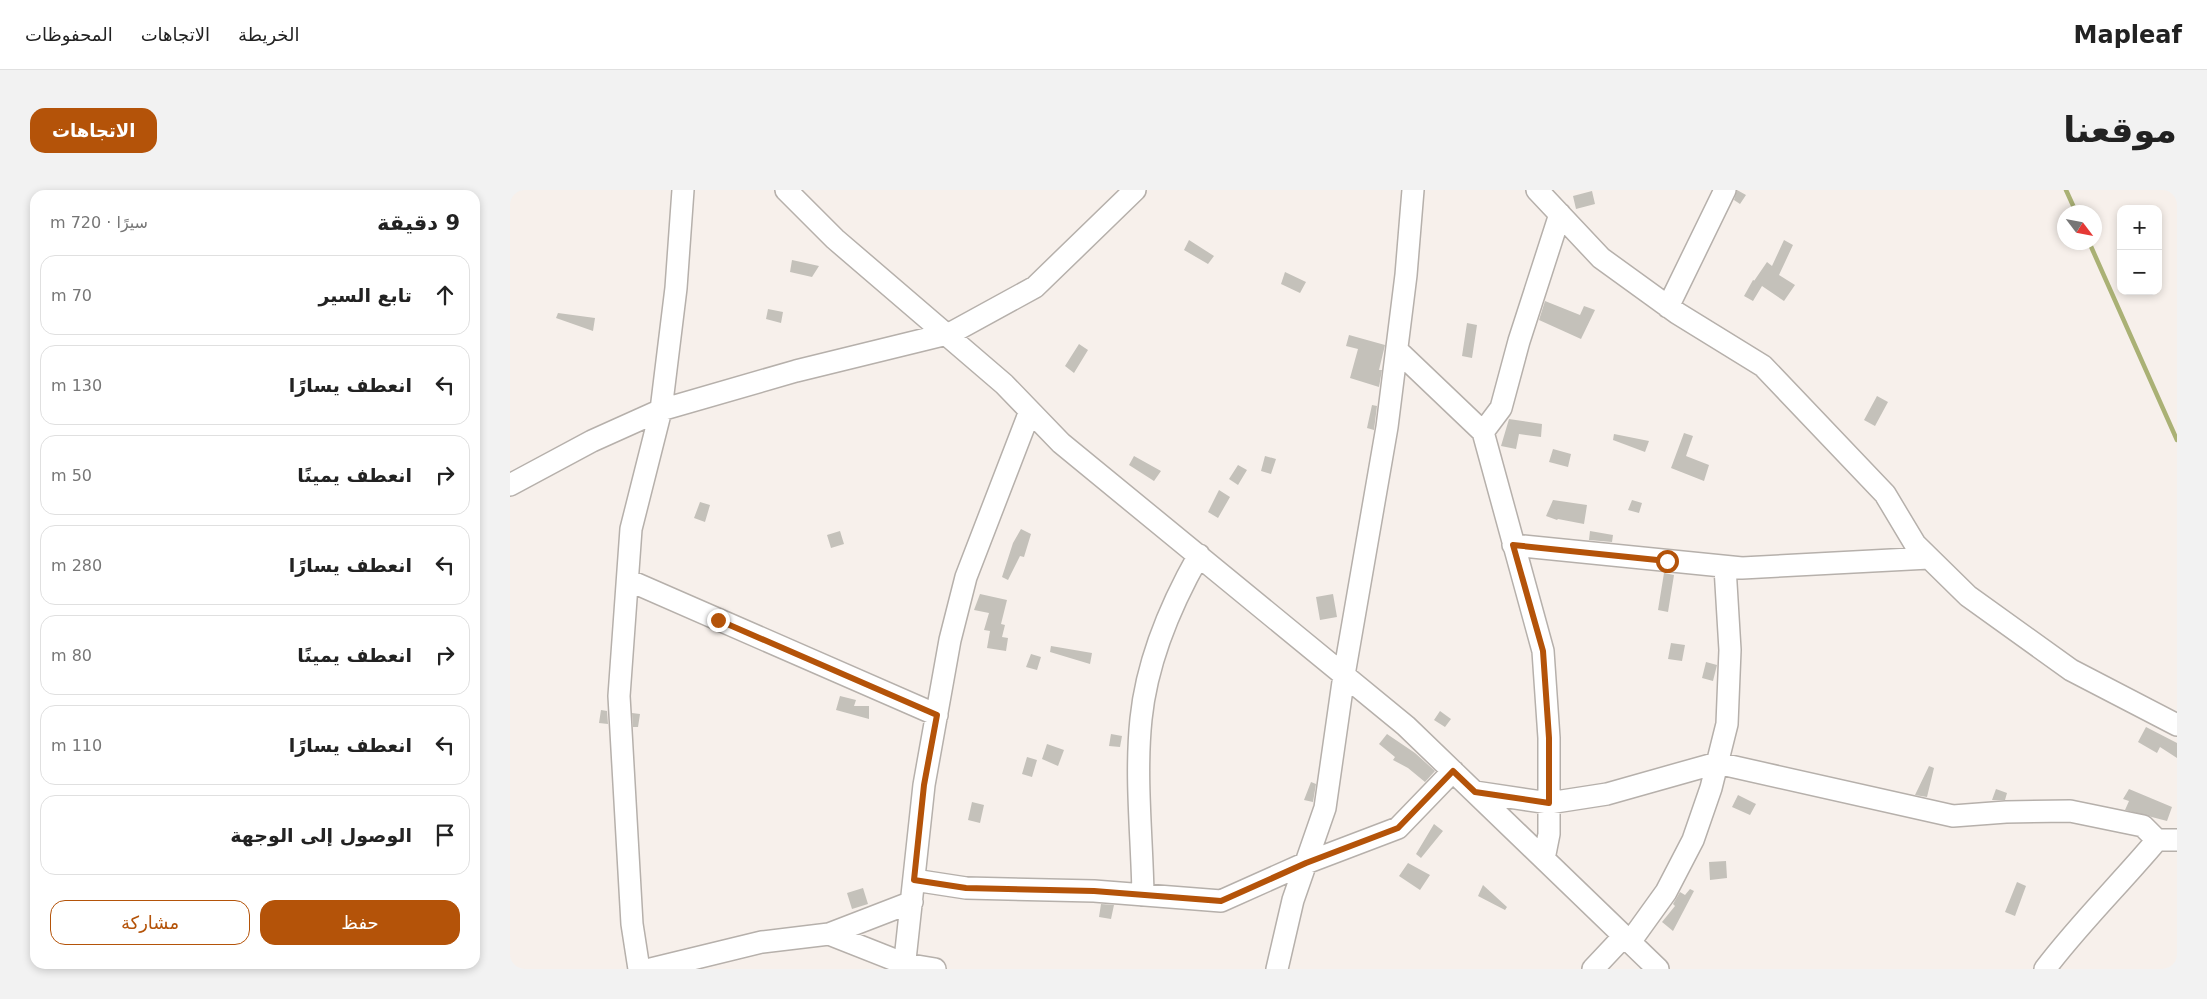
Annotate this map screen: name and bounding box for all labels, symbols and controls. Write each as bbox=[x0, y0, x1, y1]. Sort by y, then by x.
text: Mapleaf bbox=[2074, 21, 2182, 49]
text: المحفوظات bbox=[25, 24, 113, 45]
text: الاتجاهات bbox=[141, 24, 210, 45]
text: الخريطة bbox=[238, 24, 299, 45]
button: الاتجاهات bbox=[30, 108, 157, 153]
text: موقعنا bbox=[2063, 110, 2177, 150]
north arrow bbox=[2057, 205, 2102, 250]
map controls bbox=[2117, 205, 2162, 295]
button: + bbox=[2117, 205, 2162, 250]
text: 9 دقيقة bbox=[377, 211, 460, 235]
text: سيرًا · 720 m bbox=[50, 213, 148, 232]
button: − bbox=[2117, 250, 2162, 295]
icon: ahead bbox=[431, 281, 459, 309]
text: تابع السير bbox=[318, 284, 412, 306]
text: 70 m bbox=[51, 286, 92, 305]
icon: left bbox=[431, 371, 459, 399]
text: انعطف يسارًا bbox=[289, 374, 412, 396]
text: 130 m bbox=[51, 376, 102, 395]
icon: right bbox=[431, 461, 459, 489]
text: انعطف يمينًا bbox=[297, 464, 412, 486]
text: 50 m bbox=[51, 466, 92, 485]
route start bbox=[1656, 550, 1679, 573]
icon: left bbox=[431, 551, 459, 579]
text: انعطف يسارًا bbox=[289, 554, 412, 576]
text: 280 m bbox=[51, 556, 102, 575]
route end bbox=[707, 609, 730, 632]
icon: right bbox=[431, 641, 459, 669]
text: انعطف يمينًا bbox=[297, 644, 412, 666]
text: 80 m bbox=[51, 646, 92, 665]
icon: left bbox=[431, 731, 459, 759]
text: انعطف يسارًا bbox=[289, 734, 412, 756]
text: 110 m bbox=[51, 736, 102, 755]
icon: arrive bbox=[431, 821, 459, 849]
text: الوصول إلى الوجهة bbox=[230, 824, 412, 846]
button: مشاركة bbox=[50, 900, 250, 945]
button: حفظ bbox=[260, 900, 460, 945]

